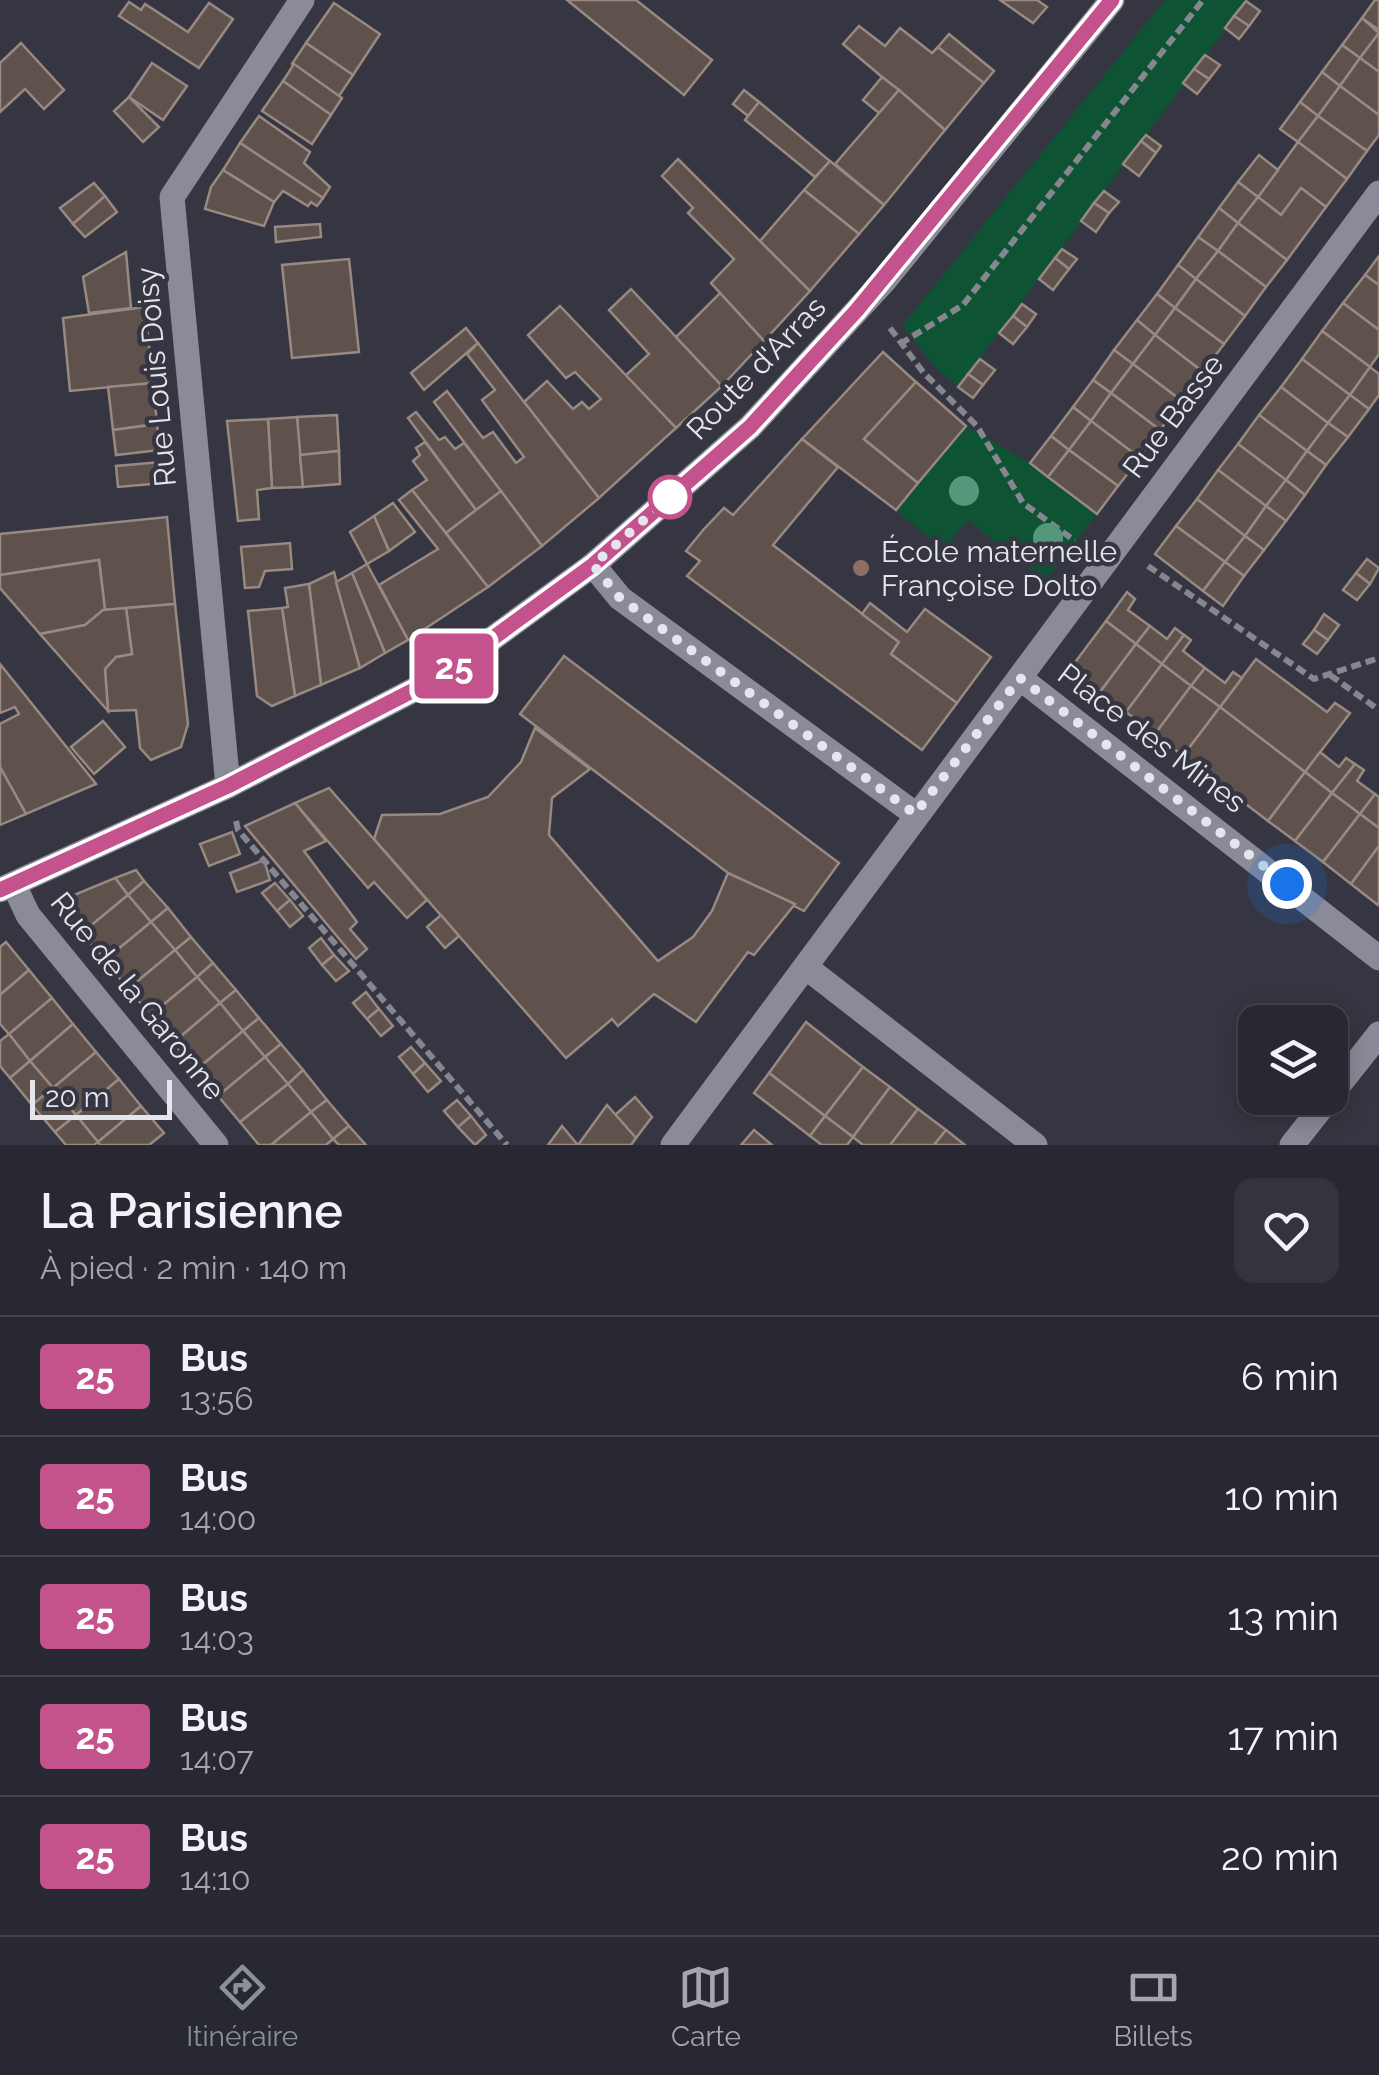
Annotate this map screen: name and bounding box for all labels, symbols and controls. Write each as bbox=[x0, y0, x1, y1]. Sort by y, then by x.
street label: Rue Louis Doisy bbox=[129, 266, 183, 488]
street label: Route d'Arras bbox=[679, 289, 833, 447]
street label: Rue Basse bbox=[1115, 347, 1231, 485]
unlabelled marker bbox=[649, 476, 691, 518]
place label: École maternelle Françoise Dolto bbox=[881, 534, 1117, 603]
marker: École maternelle Françoise Dolto bbox=[850, 557, 872, 579]
line badge: 25 bbox=[409, 634, 499, 698]
text: 25 bbox=[434, 646, 474, 687]
street label: Place des Mines bbox=[1051, 656, 1253, 820]
your location bbox=[1262, 859, 1312, 909]
street label: Rue de la Garonne bbox=[44, 885, 232, 1107]
map controls bbox=[1238, 1005, 1348, 1115]
button: layers bbox=[1238, 1005, 1348, 1115]
scale bar bbox=[30, 1075, 172, 1120]
text: 20 m bbox=[45, 1081, 110, 1114]
button: heart bbox=[1234, 1178, 1339, 1283]
text: La Parisienne bbox=[40, 1183, 343, 1239]
text: À pied · 2 min · 140 m bbox=[40, 1249, 347, 1286]
text: Bus bbox=[180, 1335, 248, 1380]
text: 6 min bbox=[1241, 1354, 1339, 1399]
text: 25 bbox=[75, 1356, 115, 1397]
text: 13:56 bbox=[180, 1380, 254, 1417]
text: Bus bbox=[180, 1455, 248, 1500]
text: 10 min bbox=[1224, 1474, 1339, 1519]
text: 25 bbox=[75, 1476, 115, 1517]
text: 14:00 bbox=[180, 1500, 256, 1537]
text: Bus bbox=[180, 1575, 248, 1620]
text: 13 min bbox=[1227, 1594, 1339, 1639]
text: 25 bbox=[75, 1596, 115, 1637]
text: 14:03 bbox=[180, 1620, 254, 1657]
text: Bus bbox=[180, 1695, 248, 1740]
text: 17 min bbox=[1228, 1714, 1339, 1759]
text: 25 bbox=[75, 1716, 115, 1757]
text: 14:07 bbox=[180, 1740, 254, 1777]
text: Bus bbox=[180, 1815, 248, 1860]
text: 20 min bbox=[1221, 1834, 1339, 1879]
text: 25 bbox=[75, 1836, 115, 1877]
text: 14:10 bbox=[180, 1860, 250, 1897]
tab: Itinéraire bbox=[186, 1960, 298, 2053]
tab: Carte bbox=[671, 1960, 741, 2053]
tab: Billets bbox=[1113, 1960, 1193, 2053]

